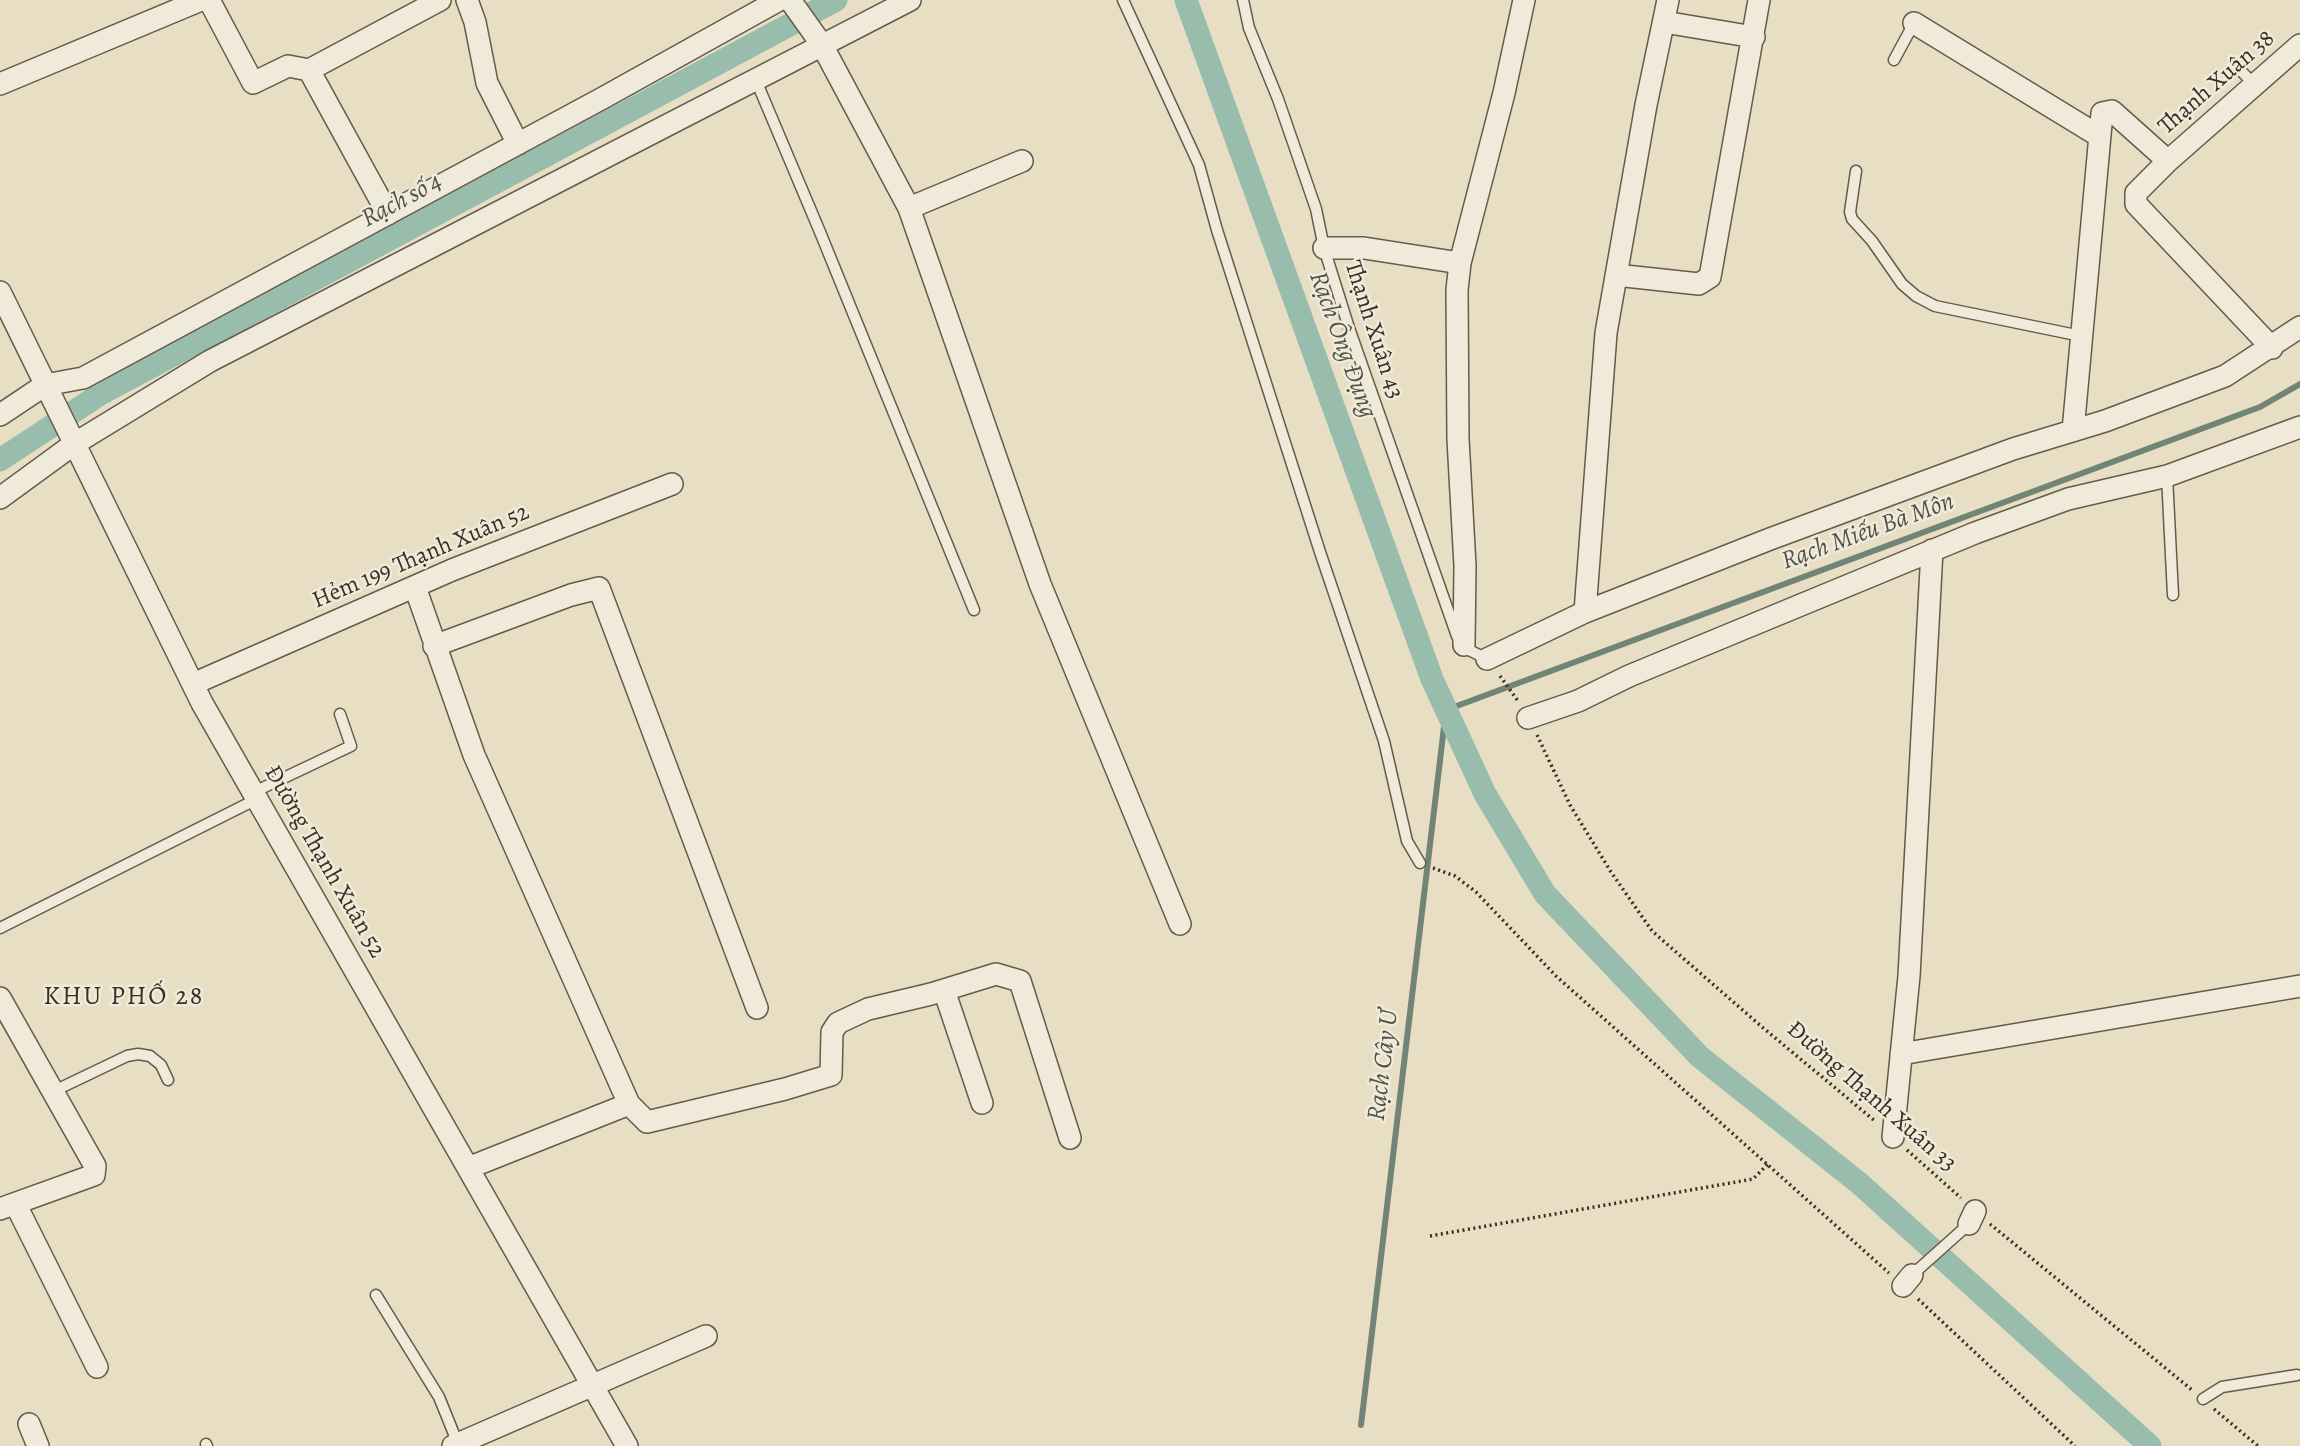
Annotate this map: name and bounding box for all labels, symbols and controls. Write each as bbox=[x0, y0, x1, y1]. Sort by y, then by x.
street label: Thạnh Xuân 38 bbox=[2153, 25, 2281, 141]
water label: Rạch số 4 bbox=[356, 167, 448, 235]
street label: Thạnh Xuân 43 bbox=[1337, 257, 1409, 403]
water label: Rạch Ông Đụng bbox=[1301, 268, 1383, 422]
water label: Rạch Miếu Bà Môn bbox=[1778, 486, 1958, 578]
street label: Hẻm 199 Thạnh Xuân 52 bbox=[308, 498, 534, 616]
street label: Đường Thạnh Xuân 52 bbox=[257, 761, 391, 963]
district label: KHU PHỐ 28 bbox=[45, 982, 203, 1014]
water label: Rạch Cây Ư bbox=[1362, 1007, 1406, 1123]
street label: Đường Thạnh Xuân 33 bbox=[1780, 1015, 1962, 1179]

